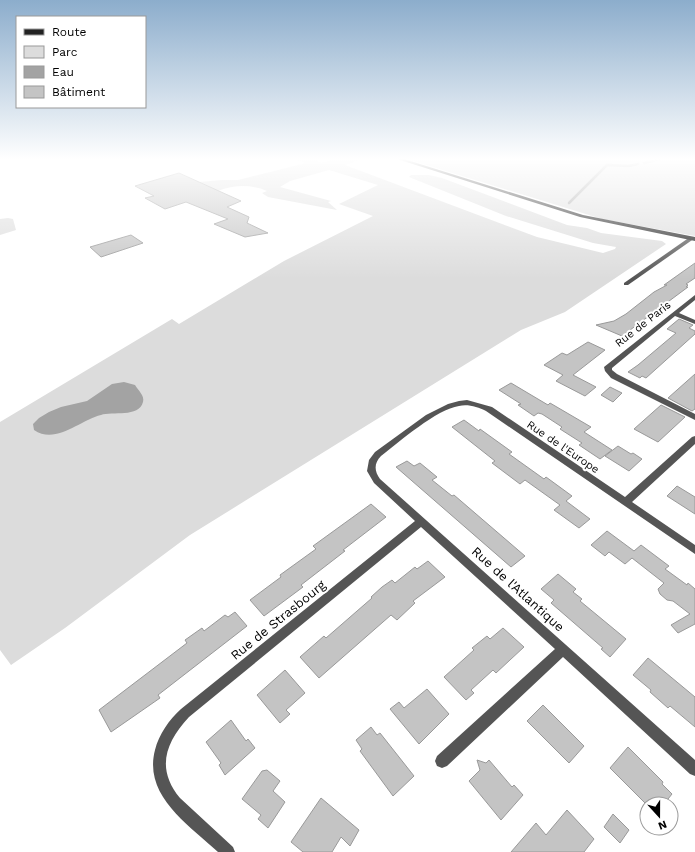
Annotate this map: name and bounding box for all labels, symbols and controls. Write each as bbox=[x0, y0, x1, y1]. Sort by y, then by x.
legend bbox=[16, 16, 146, 108]
text: Route bbox=[52, 25, 86, 39]
text: Parc bbox=[52, 45, 78, 59]
text: Eau bbox=[52, 65, 74, 79]
text: Bâtiment bbox=[52, 85, 105, 99]
street label: Rue de Paris bbox=[613, 298, 674, 350]
street label: Rue de l'Europe bbox=[524, 418, 602, 476]
street label: Rue de l'Atlantique bbox=[469, 543, 567, 635]
street label: Rue de Strasbourg bbox=[228, 577, 328, 663]
north arrow bbox=[639, 796, 679, 836]
text: N bbox=[656, 817, 669, 832]

